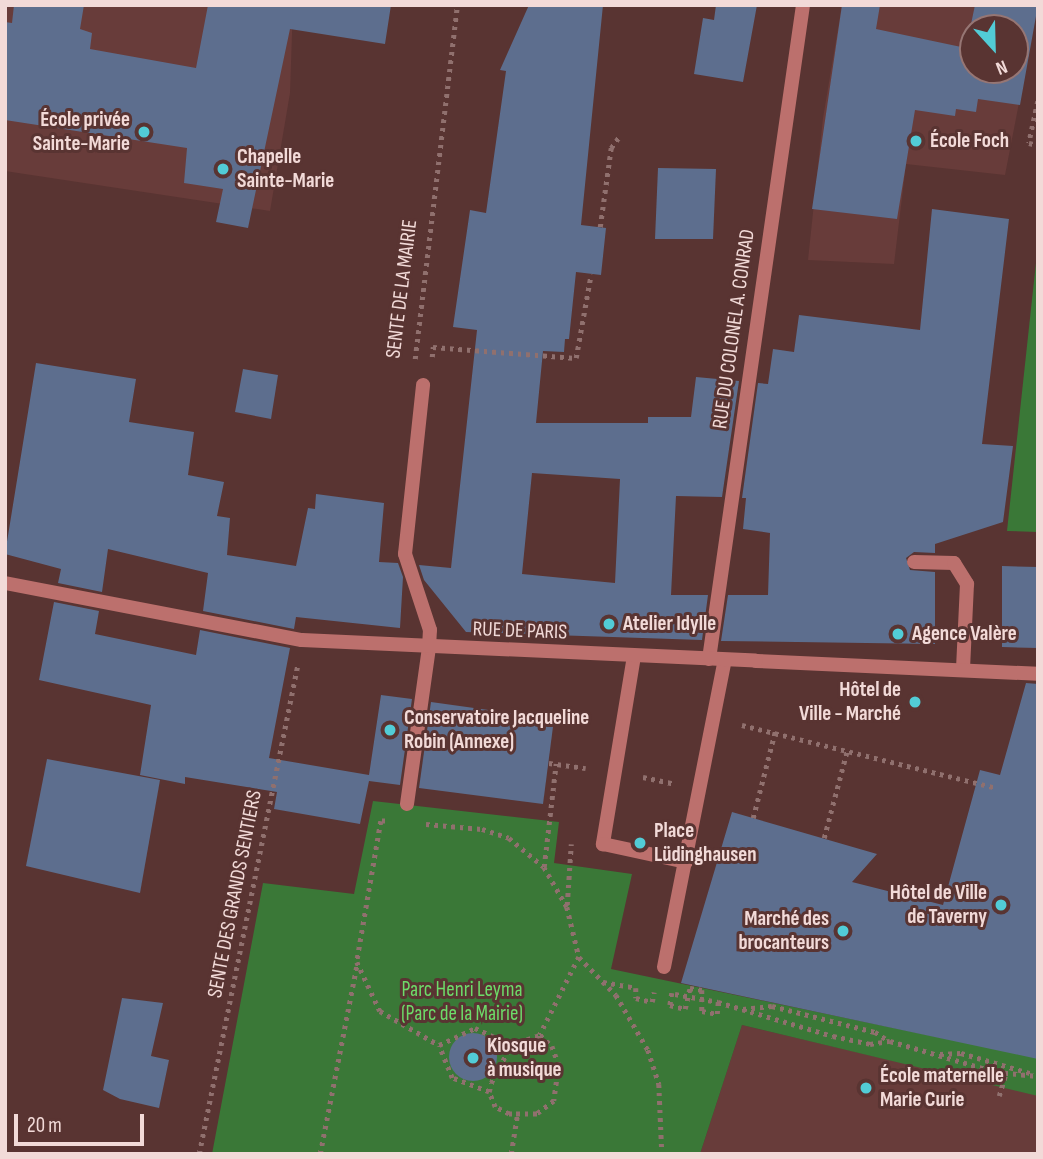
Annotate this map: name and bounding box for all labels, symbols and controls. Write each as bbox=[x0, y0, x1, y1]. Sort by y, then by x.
north arrow bbox=[959, 14, 1029, 84]
text: N bbox=[992, 55, 1010, 80]
place label: École privée Sainte-Marie bbox=[33, 107, 130, 157]
marker: École privée Sainte-Marie bbox=[136, 124, 152, 140]
place label: École Foch bbox=[930, 128, 1009, 154]
marker: École Foch bbox=[908, 133, 924, 149]
place label: Chapelle Sainte-Marie bbox=[237, 144, 334, 194]
marker: Chapelle Sainte-Marie bbox=[215, 161, 231, 177]
street label: SENTE DE LA MAIRIE bbox=[381, 218, 423, 360]
street label: RUE DU COLONEL A. CONRAD bbox=[708, 228, 760, 430]
place label: Atelier Idylle bbox=[623, 611, 716, 637]
marker: Atelier Idylle bbox=[601, 616, 617, 632]
street label: RUE DE PARIS bbox=[472, 617, 568, 645]
place label: Agence Valère bbox=[912, 621, 1017, 647]
marker: Agence Valère bbox=[890, 626, 906, 642]
place label: Hôtel de Ville - Marché bbox=[799, 677, 901, 727]
marker: Hôtel de Ville - Marché bbox=[907, 694, 923, 710]
place label: Conservatoire Jacqueline Robin (Annexe) bbox=[404, 705, 589, 755]
marker: Conservatoire Jacqueline Robin (Annexe) bbox=[382, 722, 398, 738]
street label: SENTE DES GRANDS SENTIERS bbox=[203, 788, 267, 1000]
place label: Place Lüdinghausen bbox=[654, 818, 757, 868]
marker: Place Lüdinghausen bbox=[632, 835, 648, 851]
place label: Hôtel de Ville de Taverny bbox=[890, 880, 987, 930]
marker: Hôtel de Ville de Taverny bbox=[993, 897, 1009, 913]
place label: Marché des brocanteurs bbox=[738, 906, 829, 956]
marker: Marché des brocanteurs bbox=[835, 923, 851, 939]
park label: Parc Henri Leyma (Parc de la Mairie) bbox=[401, 977, 523, 1027]
place label: Kiosque à musique bbox=[487, 1033, 562, 1083]
marker: Kiosque à musique bbox=[465, 1050, 481, 1066]
place label: École maternelle Marie Curie bbox=[880, 1063, 1004, 1113]
marker: École maternelle Marie Curie bbox=[858, 1080, 874, 1096]
scale bar bbox=[18, 1100, 147, 1144]
text: 20 m bbox=[27, 1113, 62, 1138]

